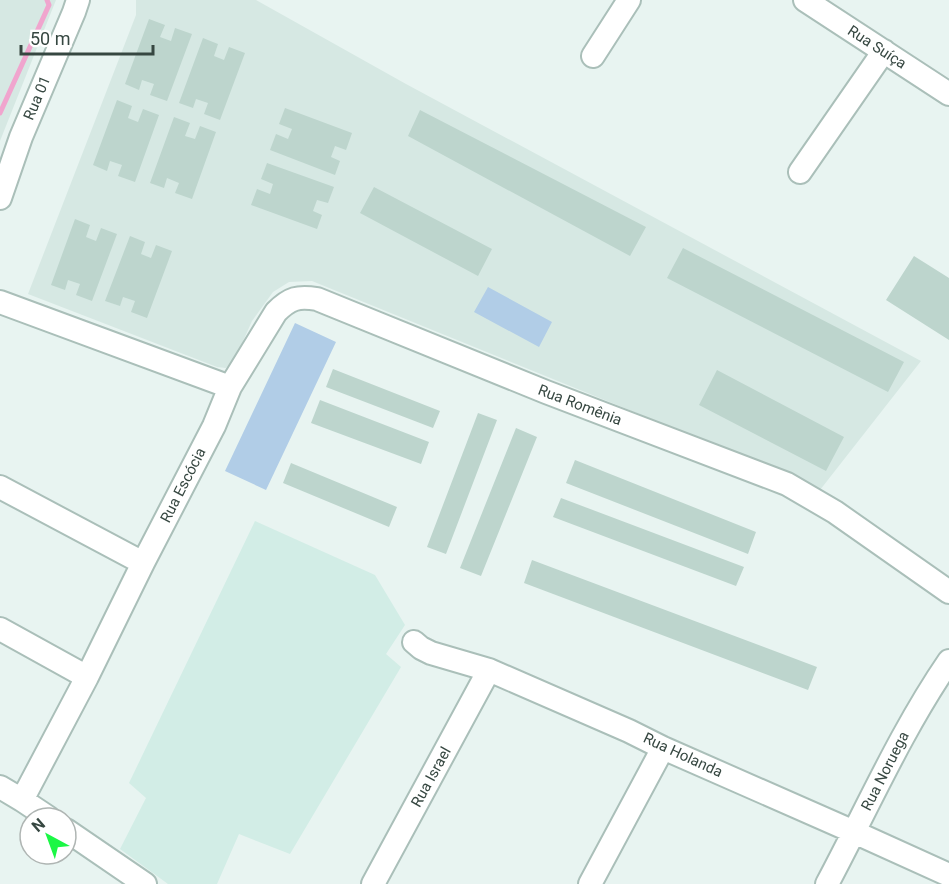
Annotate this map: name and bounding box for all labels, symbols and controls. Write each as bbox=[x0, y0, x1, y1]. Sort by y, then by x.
scale bar bbox=[21, 18, 153, 56]
street label: Rua Suíça bbox=[844, 21, 910, 73]
text: 50 m bbox=[30, 28, 70, 49]
street label: Rua 01 bbox=[20, 73, 54, 123]
street label: Rua Romênia bbox=[536, 381, 624, 429]
street label: Rua Escócia bbox=[156, 445, 210, 525]
street label: Rua Noruega bbox=[857, 728, 913, 814]
street label: Rua Holanda bbox=[641, 729, 725, 781]
street label: Rua Israel bbox=[407, 744, 455, 810]
north arrow bbox=[18, 806, 78, 866]
text: N bbox=[28, 814, 49, 836]

